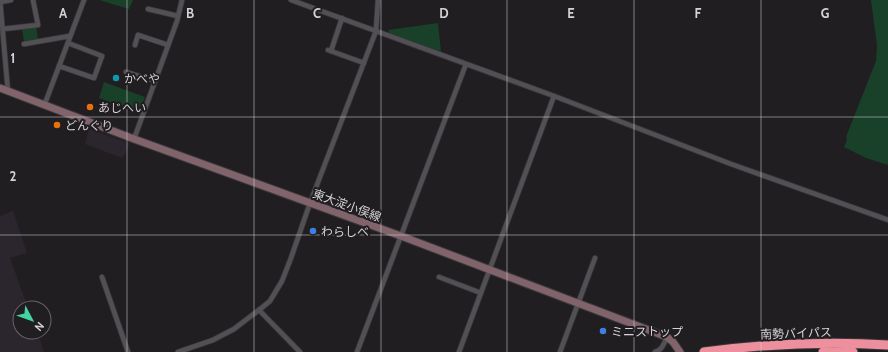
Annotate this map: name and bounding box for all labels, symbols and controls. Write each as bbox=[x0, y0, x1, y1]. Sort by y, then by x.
text: A bbox=[59, 5, 68, 21]
text: B bbox=[186, 5, 194, 21]
text: C bbox=[313, 5, 321, 21]
text: D bbox=[439, 5, 449, 21]
text: E bbox=[567, 5, 575, 21]
text: F bbox=[695, 5, 702, 21]
text: G bbox=[821, 5, 830, 21]
text: 1 bbox=[11, 50, 15, 66]
place label: かべや bbox=[124, 71, 160, 86]
marker: かべや bbox=[111, 73, 121, 83]
place label: あじへい bbox=[98, 100, 146, 115]
marker: あじへい bbox=[85, 102, 95, 112]
place label: どんぐり bbox=[65, 118, 113, 133]
marker: どんぐり bbox=[52, 120, 62, 130]
text: 2 bbox=[10, 168, 17, 184]
street label: 東大淀小俣線 bbox=[311, 186, 383, 224]
place label: わらしべ bbox=[321, 224, 369, 239]
marker: わらしべ bbox=[308, 226, 318, 236]
north arrow bbox=[12, 300, 52, 340]
text: N bbox=[32, 319, 47, 334]
place label: ミニストップ bbox=[611, 324, 683, 339]
street label: 南勢バイパス bbox=[760, 324, 832, 342]
marker: ミニストップ bbox=[598, 326, 608, 336]

